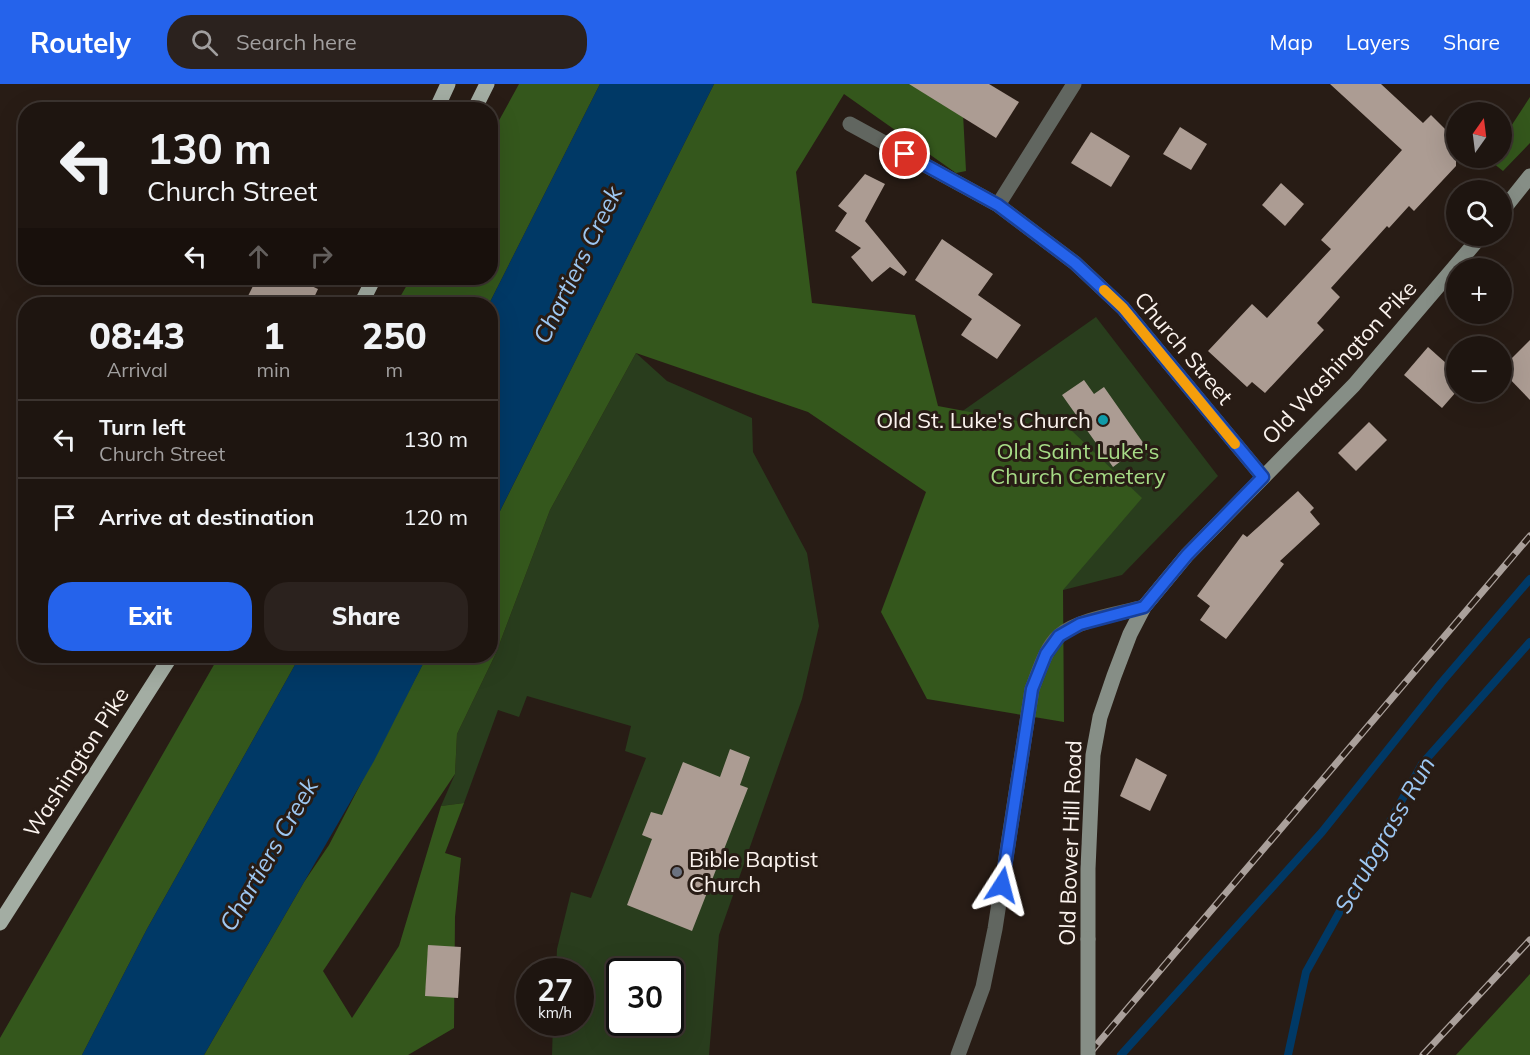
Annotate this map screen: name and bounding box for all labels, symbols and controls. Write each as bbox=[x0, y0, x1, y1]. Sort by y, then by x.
search box bbox=[167, 15, 587, 69]
text: Routely bbox=[30, 25, 131, 60]
icon: search bbox=[188, 26, 221, 59]
text: Search here bbox=[236, 28, 357, 56]
text: Map bbox=[1270, 29, 1313, 55]
text: Layers bbox=[1346, 29, 1410, 55]
text: Share bbox=[1443, 29, 1500, 55]
north arrow bbox=[1446, 102, 1512, 168]
map controls bbox=[1446, 102, 1512, 402]
text: 130 m bbox=[147, 122, 272, 175]
icon: left bbox=[48, 126, 126, 204]
pin bbox=[879, 128, 930, 179]
icon: arrive bbox=[888, 137, 921, 170]
text: Church Street bbox=[147, 174, 317, 208]
water label: Chartiers Creek bbox=[526, 180, 628, 348]
button: search bbox=[1446, 180, 1512, 246]
icon: left bbox=[179, 240, 212, 273]
icon: ahead bbox=[242, 240, 275, 273]
icon: right bbox=[305, 240, 338, 273]
button: + bbox=[1446, 258, 1512, 324]
street label: Old Washington Pike bbox=[1256, 274, 1422, 450]
street label: Church Street bbox=[1129, 286, 1240, 410]
text: 08:43 bbox=[89, 313, 185, 358]
text: 1 bbox=[263, 313, 284, 358]
text: 250 bbox=[362, 313, 427, 358]
button: − bbox=[1446, 336, 1512, 402]
text: Arrival bbox=[107, 357, 168, 382]
text: min bbox=[256, 357, 291, 382]
text: m bbox=[385, 357, 403, 382]
place label: Old St. Luke's Church bbox=[876, 406, 1091, 434]
text: Turn left bbox=[99, 413, 186, 441]
marker: Old St. Luke's Church bbox=[1096, 413, 1110, 427]
icon: left bbox=[48, 423, 81, 456]
text: 130 m bbox=[403, 425, 468, 453]
park label: Old Saint Luke's Church Cemetery bbox=[990, 437, 1166, 490]
text: Church Street bbox=[99, 441, 225, 466]
icon: arrive bbox=[48, 501, 81, 534]
text: Arrive at destination bbox=[99, 503, 314, 531]
text: 120 m bbox=[403, 503, 468, 531]
button: Exit bbox=[48, 582, 252, 651]
button: Share bbox=[264, 582, 468, 651]
street label: Washington Pike bbox=[17, 682, 135, 842]
street label: Old Bower Hill Road bbox=[1052, 740, 1088, 946]
water label: Scrubgrass Run bbox=[1327, 751, 1441, 918]
water label: Chartiers Creek bbox=[212, 772, 324, 936]
place label: Bible Baptist Church bbox=[689, 845, 818, 898]
position arrow bbox=[970, 853, 1034, 917]
marker: Bible Baptist Church bbox=[670, 865, 684, 879]
speed limit sign: 30 bbox=[606, 958, 684, 1036]
text: 27 bbox=[537, 971, 573, 1009]
text: km/h bbox=[538, 1003, 572, 1022]

